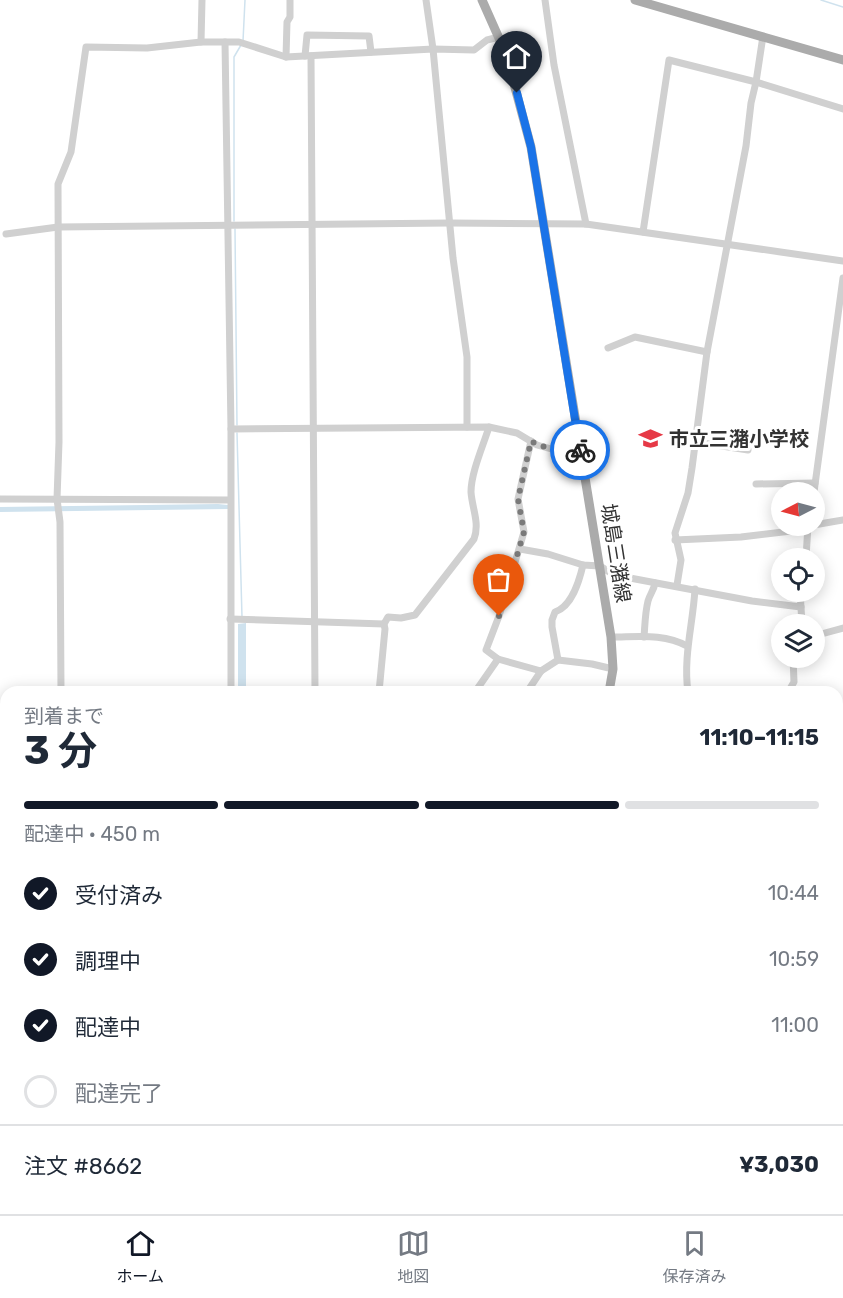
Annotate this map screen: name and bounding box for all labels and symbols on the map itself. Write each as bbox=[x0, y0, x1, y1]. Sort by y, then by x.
pin bbox=[491, 31, 542, 93]
courier bbox=[550, 420, 610, 480]
school or university icon: 市立三潴小学校 bbox=[638, 426, 664, 452]
place label: 市立三潴小学校 bbox=[669, 427, 809, 451]
north arrow bbox=[771, 482, 825, 536]
street label: 城島三潴線 bbox=[596, 502, 636, 604]
pin bbox=[473, 554, 524, 616]

